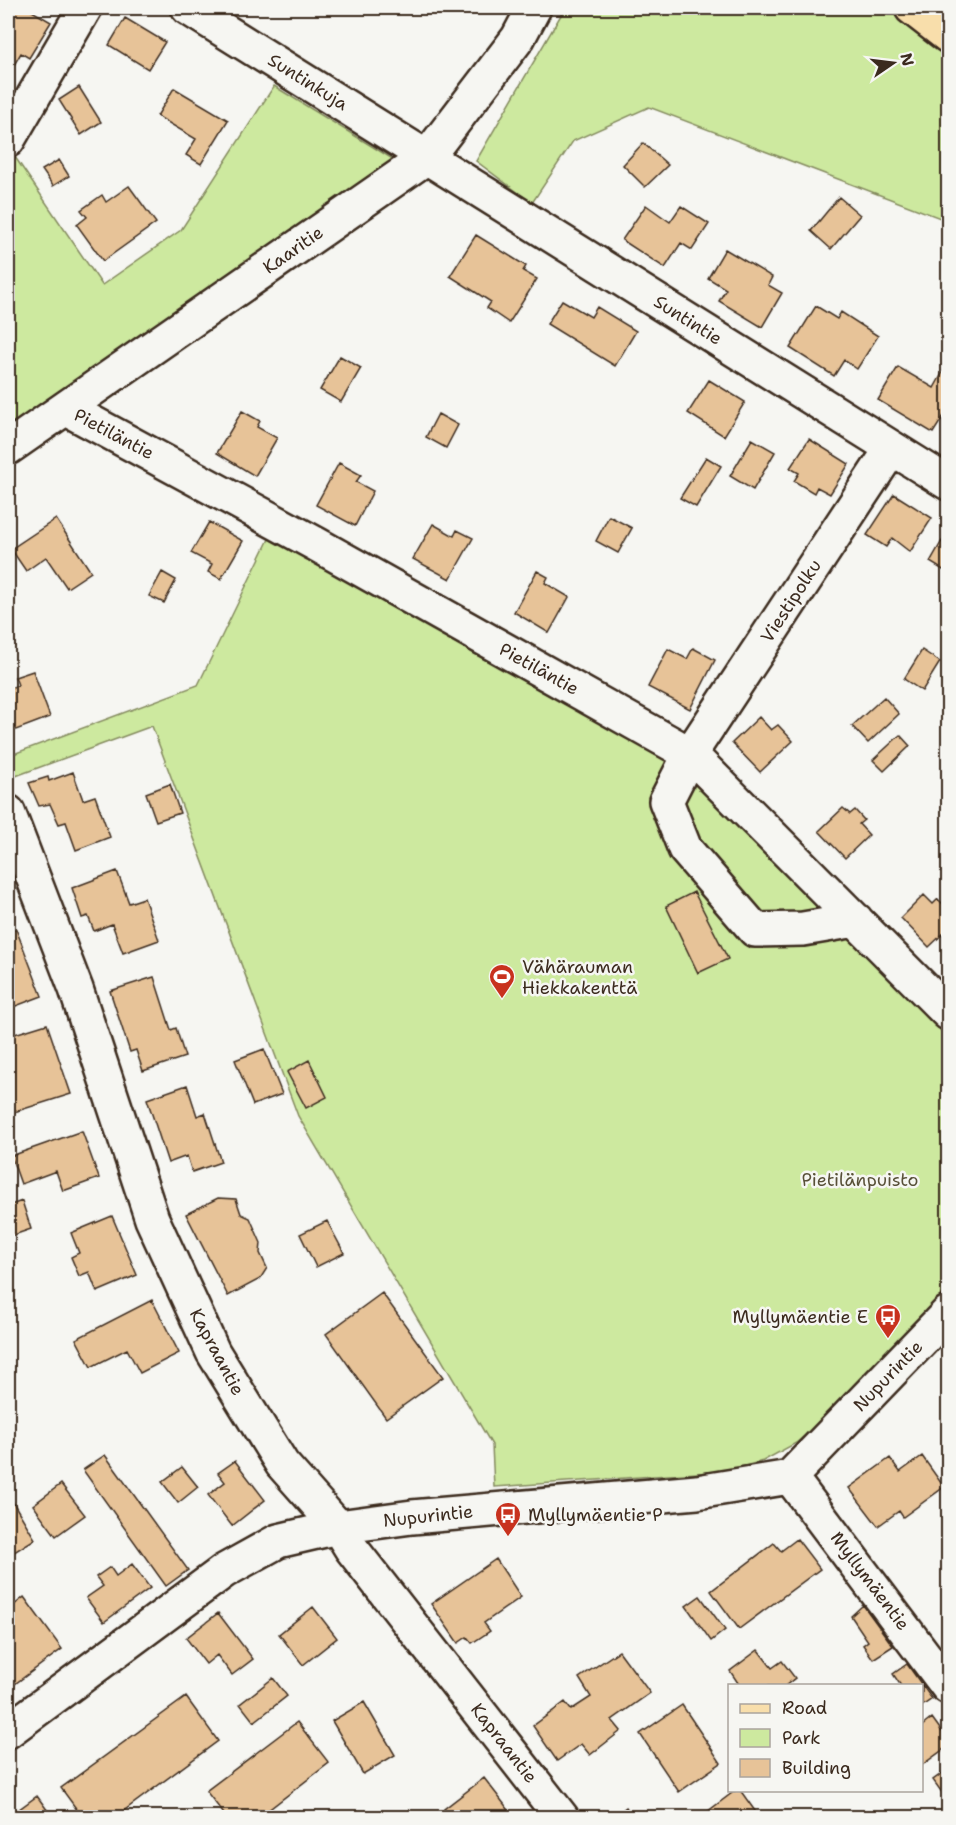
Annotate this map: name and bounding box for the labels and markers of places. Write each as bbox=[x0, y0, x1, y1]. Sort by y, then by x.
place label: Vähärauman Hiekkakenttä bbox=[522, 955, 637, 1000]
sports icon: Vähärauman Hiekkakenttä bbox=[487, 962, 517, 1000]
bus stop icon: Myllymäentie E bbox=[873, 1302, 903, 1340]
place label: Myllymäentie E bbox=[733, 1305, 868, 1329]
bus stop icon: Myllymäentie P bbox=[493, 1500, 523, 1538]
place label: Myllymäentie P bbox=[528, 1503, 663, 1527]

